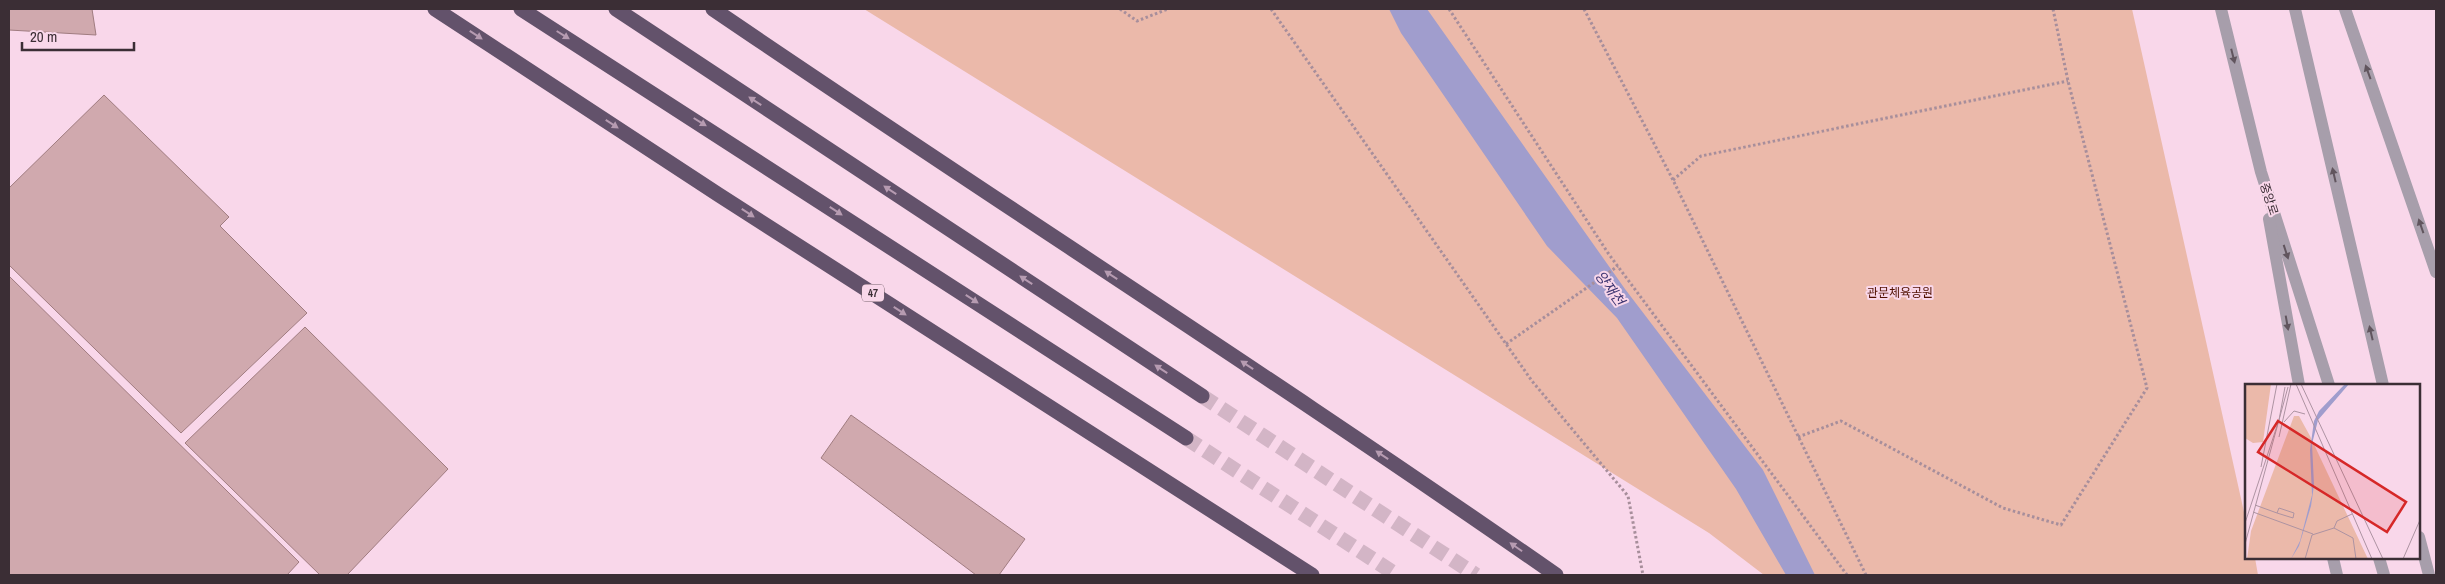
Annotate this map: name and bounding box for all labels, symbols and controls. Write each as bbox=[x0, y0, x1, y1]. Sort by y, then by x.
scale bar bbox=[22, 20, 135, 52]
text: 20 m bbox=[30, 26, 57, 47]
one-way arrow bbox=[556, 30, 569, 40]
one-way arrow bbox=[470, 31, 483, 40]
one-way arrow bbox=[2229, 49, 2237, 64]
one-way arrow bbox=[2364, 64, 2372, 79]
one-way arrow bbox=[748, 96, 761, 105]
one-way arrow bbox=[693, 117, 706, 127]
one-way arrow bbox=[606, 120, 619, 129]
one-way arrow bbox=[2330, 167, 2338, 182]
street label: 중앙로 bbox=[2256, 181, 2282, 217]
one-way arrow bbox=[883, 185, 897, 195]
one-way arrow bbox=[829, 206, 843, 215]
one-way arrow bbox=[742, 208, 755, 218]
one-way arrow bbox=[2417, 218, 2424, 233]
one-way arrow bbox=[2283, 244, 2291, 259]
water label: 양재천 bbox=[1591, 267, 1629, 310]
one-way arrow bbox=[1104, 270, 1118, 280]
one-way arrow bbox=[1019, 275, 1032, 285]
road number: 47 bbox=[862, 284, 884, 302]
park label: 관문체육공원 bbox=[1867, 285, 1933, 301]
one-way arrow bbox=[966, 294, 979, 304]
one-way arrow bbox=[893, 306, 906, 315]
one-way arrow bbox=[2284, 316, 2292, 332]
one-way arrow bbox=[2367, 325, 2375, 340]
one-way arrow bbox=[1240, 360, 1253, 370]
one-way arrow bbox=[1154, 365, 1168, 374]
inset map bbox=[2245, 384, 2420, 559]
one-way arrow bbox=[1375, 450, 1389, 460]
one-way arrow bbox=[1509, 542, 1522, 552]

